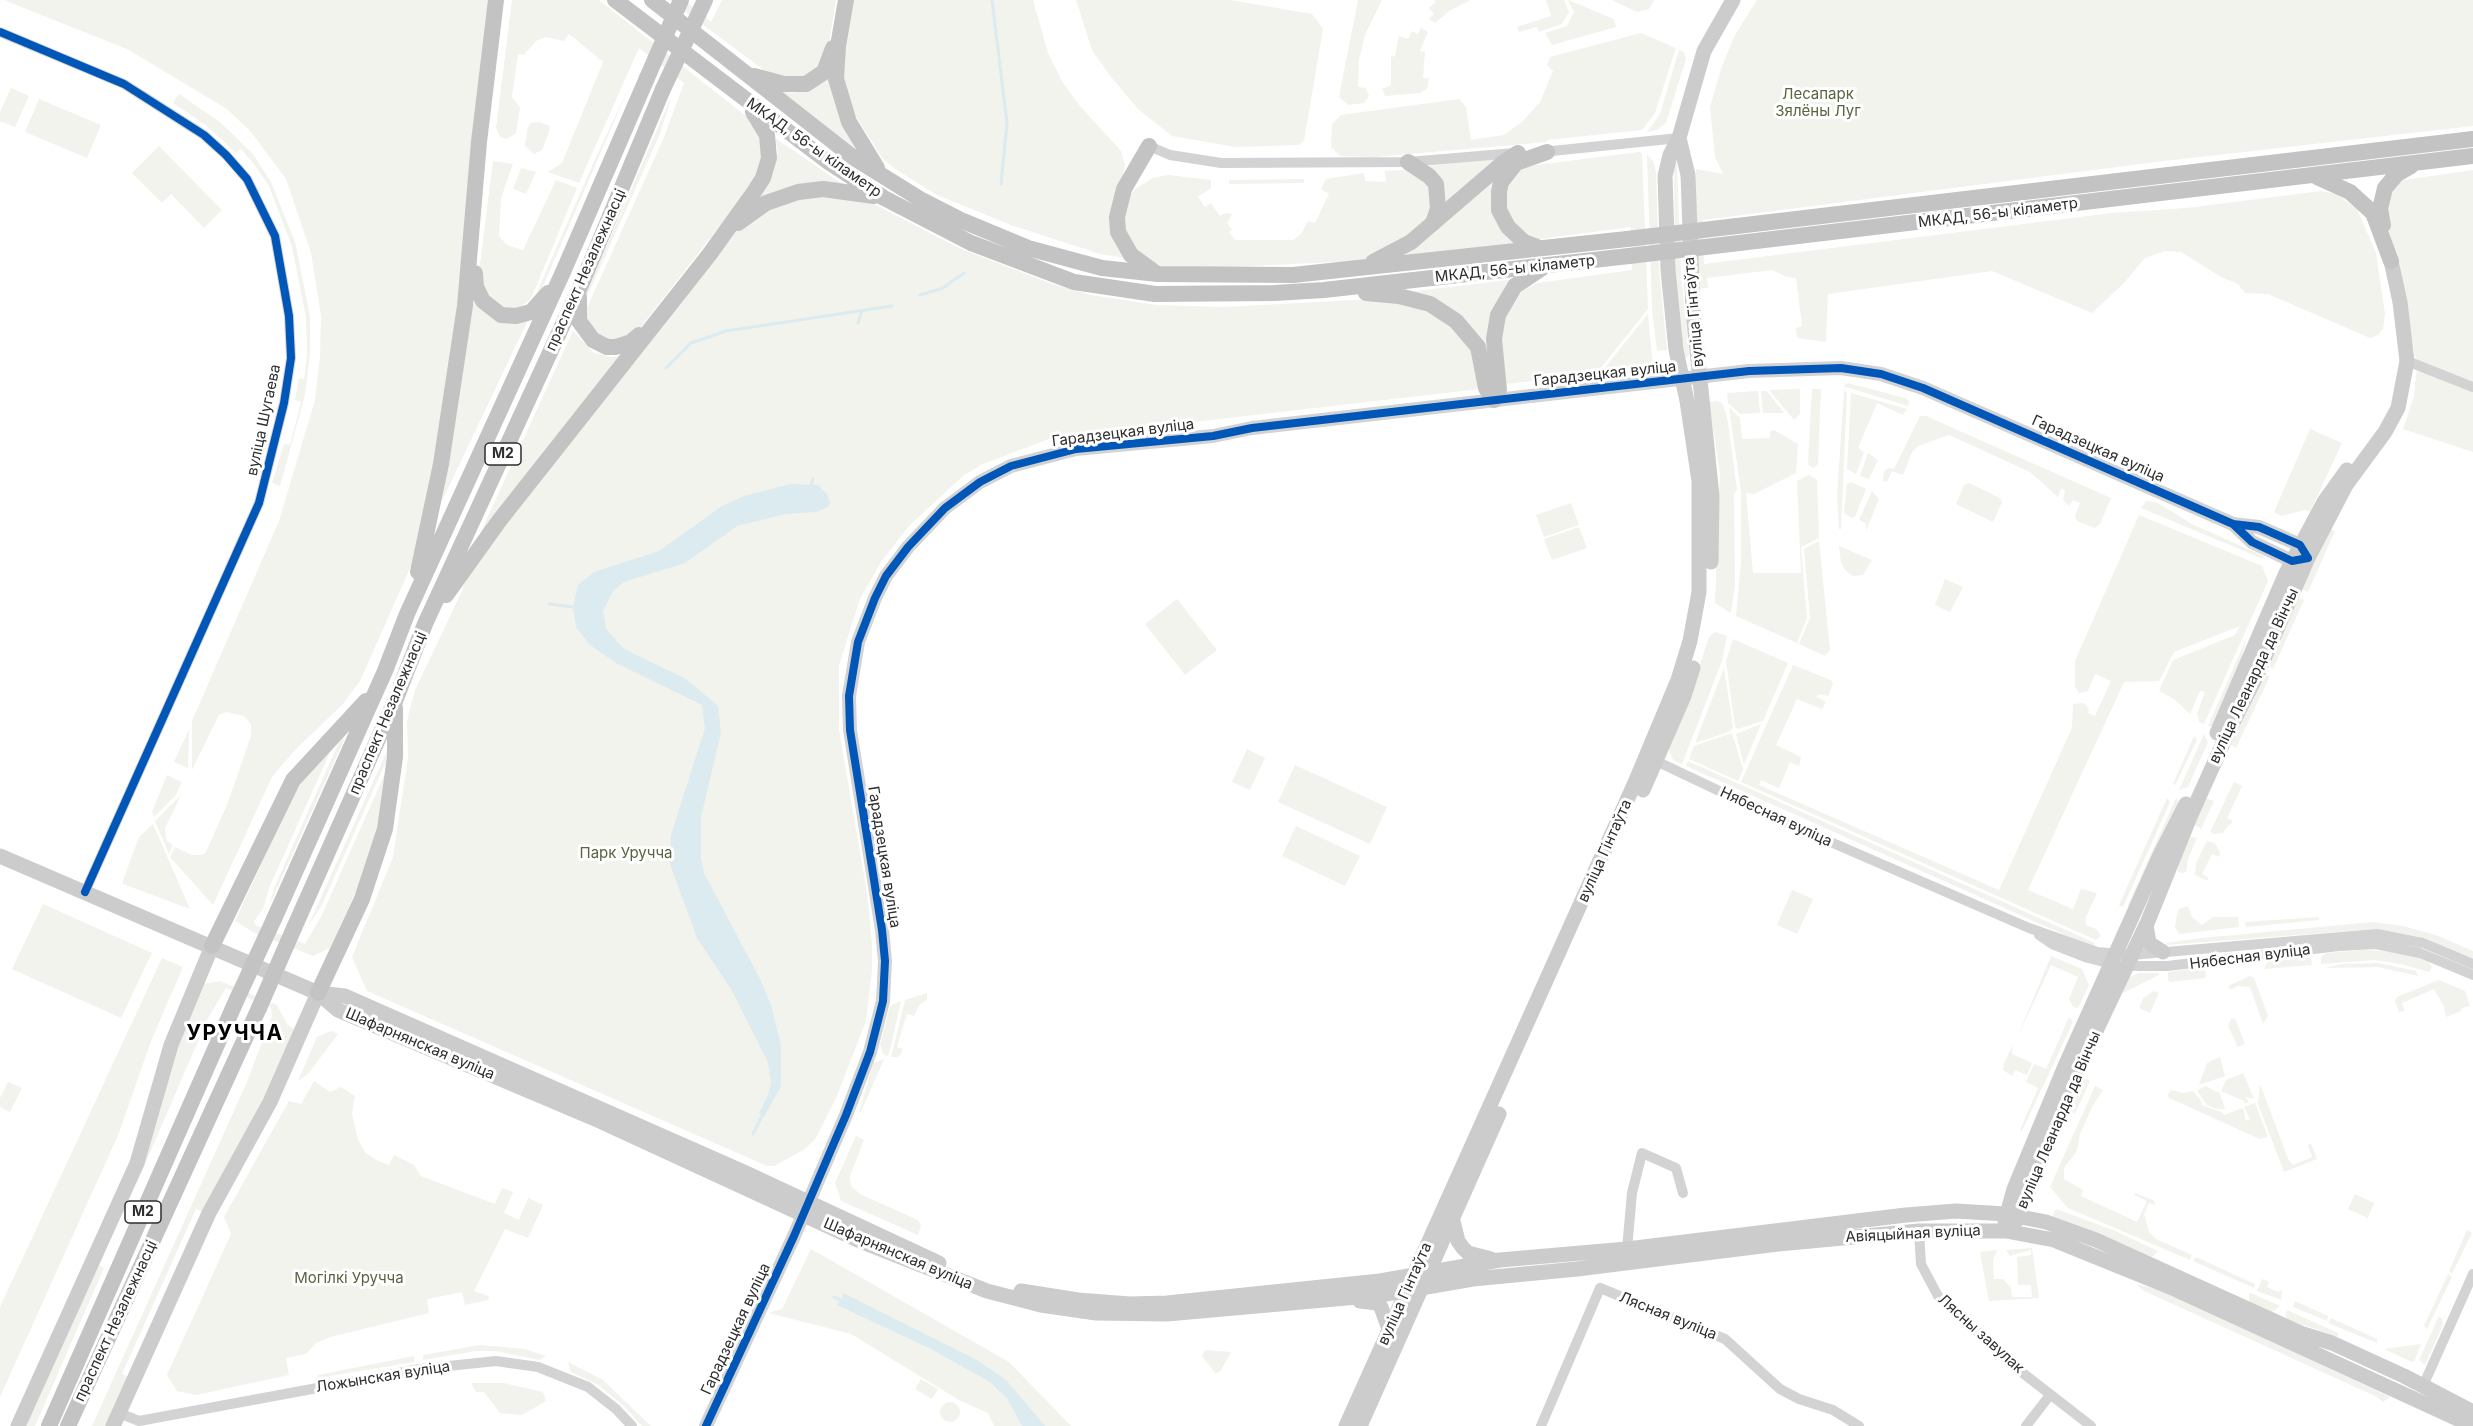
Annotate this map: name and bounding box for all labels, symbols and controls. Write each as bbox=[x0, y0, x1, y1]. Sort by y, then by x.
park label: Лесапарк Зялёны Луг bbox=[1775, 85, 1861, 120]
street label: МКАД, 56-ы кіламетр bbox=[743, 94, 885, 202]
street label: праспект Незалежнасці bbox=[542, 186, 630, 354]
street label: МКАД, 56-ы кіламетр bbox=[1917, 194, 2079, 232]
street label: МКАД, 56-ы кіламетр bbox=[1434, 252, 1596, 286]
street label: вуліца Гінтаўта bbox=[1680, 256, 1708, 368]
street label: Гарадзецкая вуліца bbox=[1533, 358, 1677, 390]
street label: вуліца Шугаева bbox=[243, 363, 285, 477]
street label: Гарадзецкая вуліца bbox=[2029, 412, 2167, 486]
street label: Гарадзецкая вуліца bbox=[1051, 415, 1195, 451]
road number: М2 bbox=[485, 443, 521, 465]
street label: вуліца Леанарда да Вінчы bbox=[2205, 586, 2303, 766]
street label: праспект Незалежнасці bbox=[345, 629, 431, 797]
street label: Нябесная вуліца bbox=[1717, 783, 1835, 851]
street label: Гарадзецкая вуліца bbox=[864, 785, 904, 929]
street label: вуліца Гінтаўта bbox=[1574, 797, 1636, 905]
park label: Парк Уручча bbox=[580, 844, 672, 862]
street label: Нябесная вуліца bbox=[2189, 941, 2311, 973]
street label: Шафарнянская вуліца bbox=[343, 1004, 497, 1084]
district label: УРУЧЧА bbox=[186, 1021, 284, 1047]
street label: вуліца Леанарда да Вінчы bbox=[2013, 1028, 2105, 1212]
road number: М2 bbox=[125, 1201, 161, 1223]
street label: Шафарнянская вуліца bbox=[821, 1214, 975, 1294]
street label: Авіяцыйная вуліца bbox=[1845, 1221, 1981, 1247]
street label: праспект Незалежнасці bbox=[71, 1238, 161, 1404]
street label: вуліца Гінтаўта bbox=[1374, 1240, 1436, 1348]
street label: Гарадзецкая вуліца bbox=[698, 1260, 774, 1398]
park label: Могілкі Уручча bbox=[294, 1269, 404, 1287]
street label: Лясная вуліца bbox=[1617, 1288, 1719, 1344]
street label: Лясны завулак bbox=[1934, 1291, 2028, 1377]
street label: Ложынская вуліца bbox=[315, 1358, 451, 1396]

